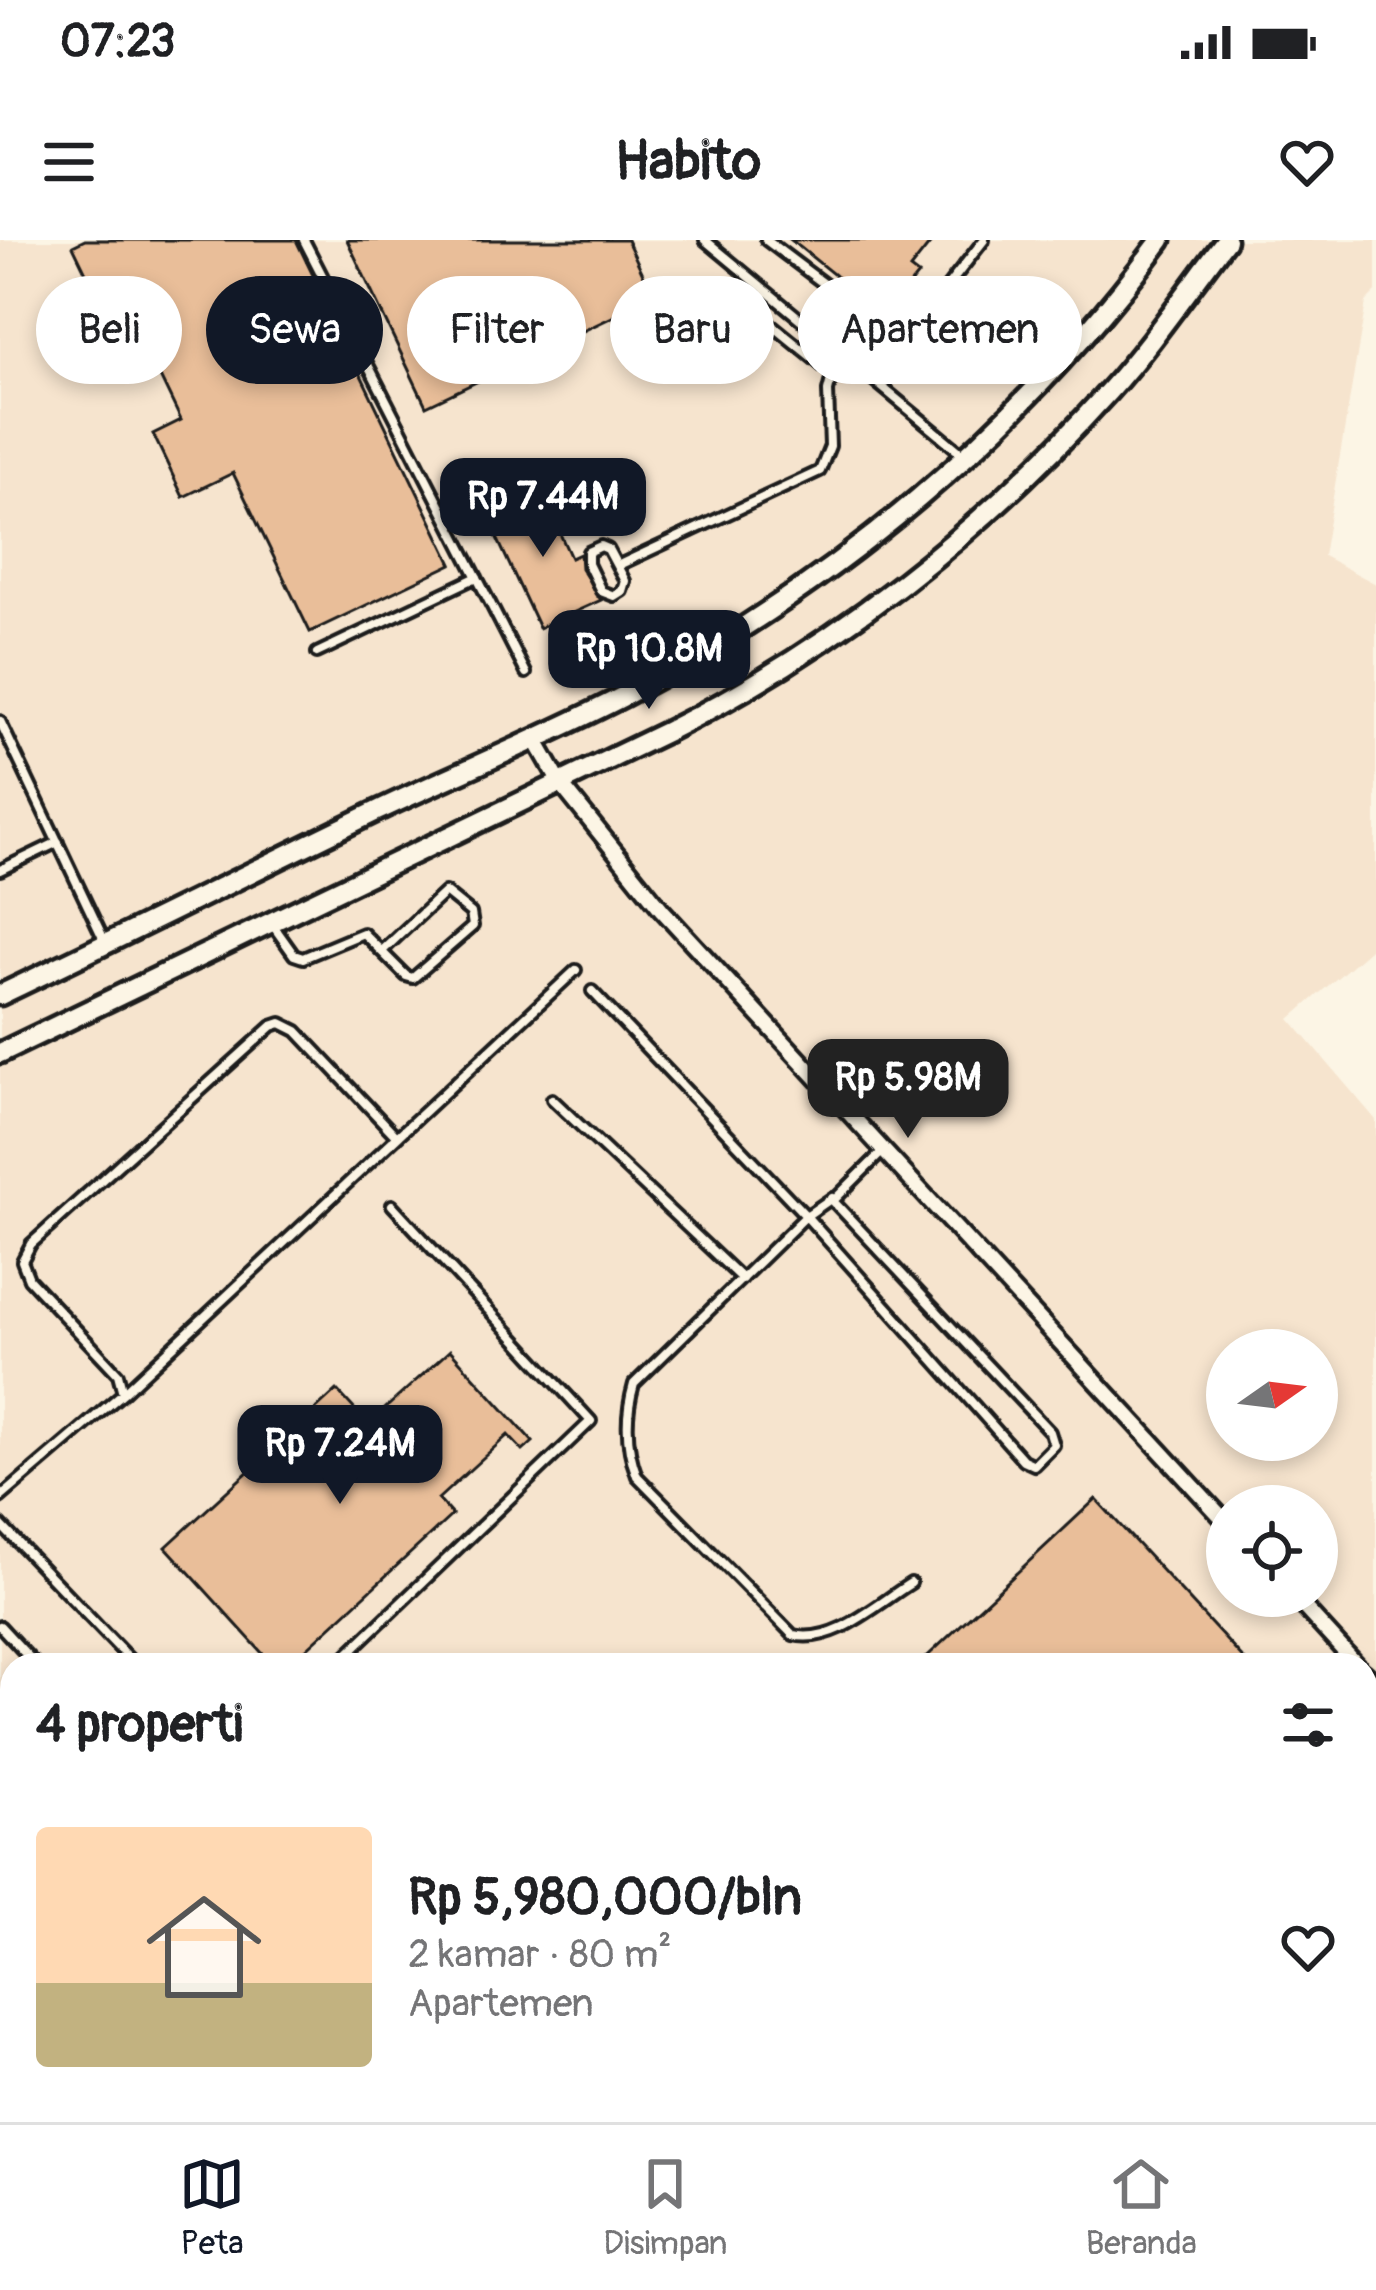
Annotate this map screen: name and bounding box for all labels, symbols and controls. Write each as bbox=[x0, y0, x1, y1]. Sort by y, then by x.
text: 07:23 bbox=[60, 14, 175, 70]
text: Habito bbox=[615, 128, 761, 196]
icon: menu bbox=[36, 129, 102, 195]
icon: heart bbox=[1274, 129, 1340, 195]
chip: Beli bbox=[36, 276, 182, 384]
chip: Sewa bbox=[206, 276, 383, 384]
chip: Filter bbox=[407, 276, 586, 384]
chip: Baru bbox=[610, 276, 774, 384]
chip: Apartemen bbox=[798, 276, 1082, 384]
pin: Rp 7.44M bbox=[419, 458, 667, 560]
text: Rp 7.44M bbox=[467, 472, 619, 521]
pin: Rp 10.8M bbox=[525, 610, 773, 712]
text: Rp 10.8M bbox=[575, 624, 723, 673]
pin: Rp 5.98M bbox=[784, 1039, 1032, 1141]
text: Rp 5.98M bbox=[835, 1053, 981, 1102]
north arrow bbox=[1206, 1329, 1338, 1461]
map controls bbox=[1206, 1329, 1338, 1617]
pin: Rp 7.24M bbox=[216, 1405, 464, 1507]
text: Rp 7.24M bbox=[264, 1419, 416, 1468]
button: locate bbox=[1206, 1485, 1338, 1617]
icon: filters bbox=[1275, 1692, 1341, 1758]
text: 4 properti bbox=[36, 1693, 243, 1757]
text: Rp 5,980,000/bln bbox=[408, 1866, 802, 1930]
icon: home bbox=[132, 1875, 276, 2019]
icon: heart bbox=[1275, 1914, 1341, 1980]
text: 2 kamar · 80 m² bbox=[408, 1930, 672, 1979]
text: Apartemen bbox=[408, 1979, 593, 2028]
tab: Peta bbox=[179, 2151, 245, 2264]
tab: Disimpan bbox=[603, 2151, 728, 2264]
tab: Beranda bbox=[1086, 2151, 1197, 2264]

